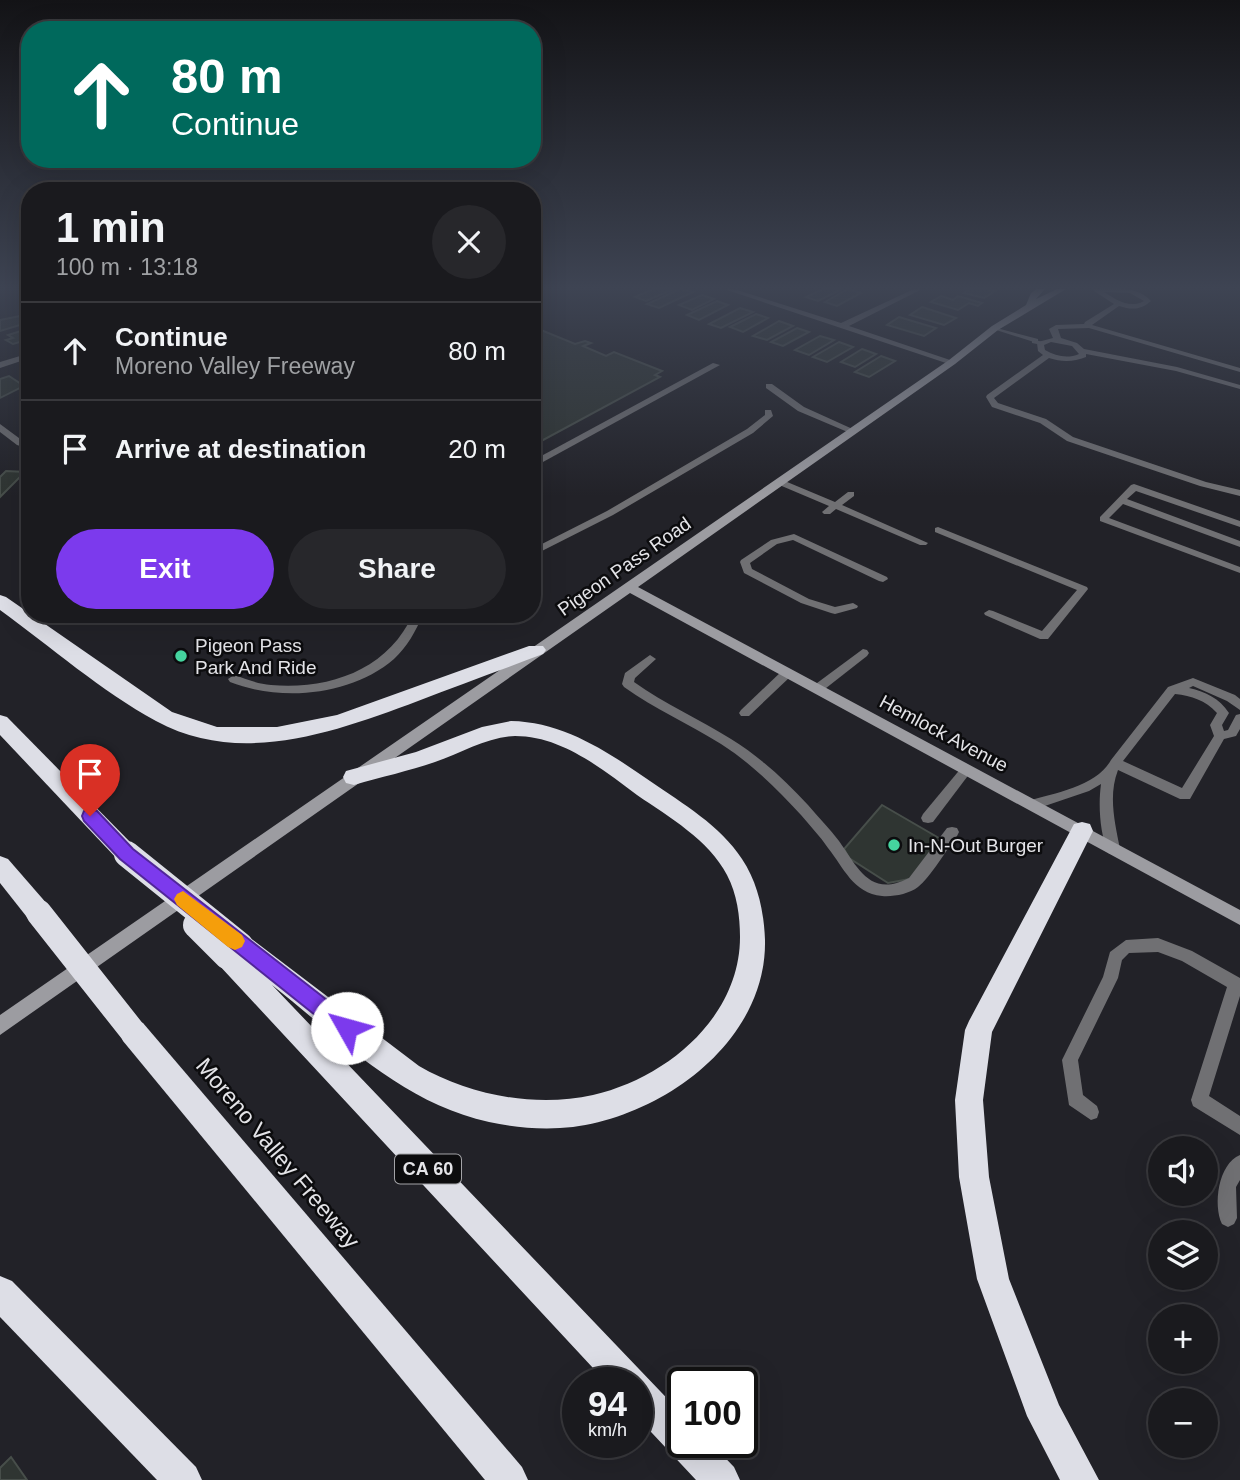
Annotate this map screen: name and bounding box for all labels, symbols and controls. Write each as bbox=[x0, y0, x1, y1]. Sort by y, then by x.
icon: ahead bbox=[56, 49, 147, 140]
text: 80 m bbox=[171, 49, 283, 103]
text: Continue bbox=[171, 106, 299, 142]
text: 1 min bbox=[56, 204, 166, 251]
button: close bbox=[432, 205, 506, 279]
text: 100 m · 13:18 bbox=[56, 254, 198, 280]
text: Continue bbox=[115, 322, 228, 352]
icon: ahead bbox=[56, 332, 94, 370]
text: 80 m bbox=[448, 336, 506, 366]
text: Moreno Valley Freeway bbox=[115, 353, 355, 379]
icon: arrive bbox=[56, 430, 94, 468]
text: Arrive at destination bbox=[115, 434, 366, 464]
text: 20 m bbox=[448, 434, 506, 464]
street label: Pigeon Pass Road bbox=[554, 513, 695, 620]
button: Exit bbox=[56, 529, 274, 609]
button: Share bbox=[288, 529, 506, 609]
place label: Pigeon Pass Park And Ride bbox=[195, 635, 316, 678]
marker: Pigeon Pass Park And Ride bbox=[173, 648, 189, 664]
street label: Hemlock Avenue bbox=[876, 691, 1011, 776]
pin bbox=[60, 744, 120, 816]
icon: arrive bbox=[71, 755, 109, 793]
place label: In-N-Out Burger bbox=[908, 835, 1044, 856]
marker: In-N-Out Burger bbox=[886, 837, 902, 853]
position arrow bbox=[310, 991, 384, 1065]
street label: Moreno Valley Freeway bbox=[191, 1053, 365, 1254]
map controls bbox=[1148, 1136, 1218, 1458]
button: sound bbox=[1148, 1136, 1218, 1206]
road number: CA 60 bbox=[395, 1154, 461, 1184]
button: layers bbox=[1148, 1220, 1218, 1290]
button: + bbox=[1148, 1304, 1218, 1374]
speed limit sign: 100 bbox=[667, 1367, 758, 1458]
text: 94 bbox=[588, 1384, 627, 1423]
button: − bbox=[1148, 1388, 1218, 1458]
text: km/h bbox=[588, 1420, 627, 1440]

